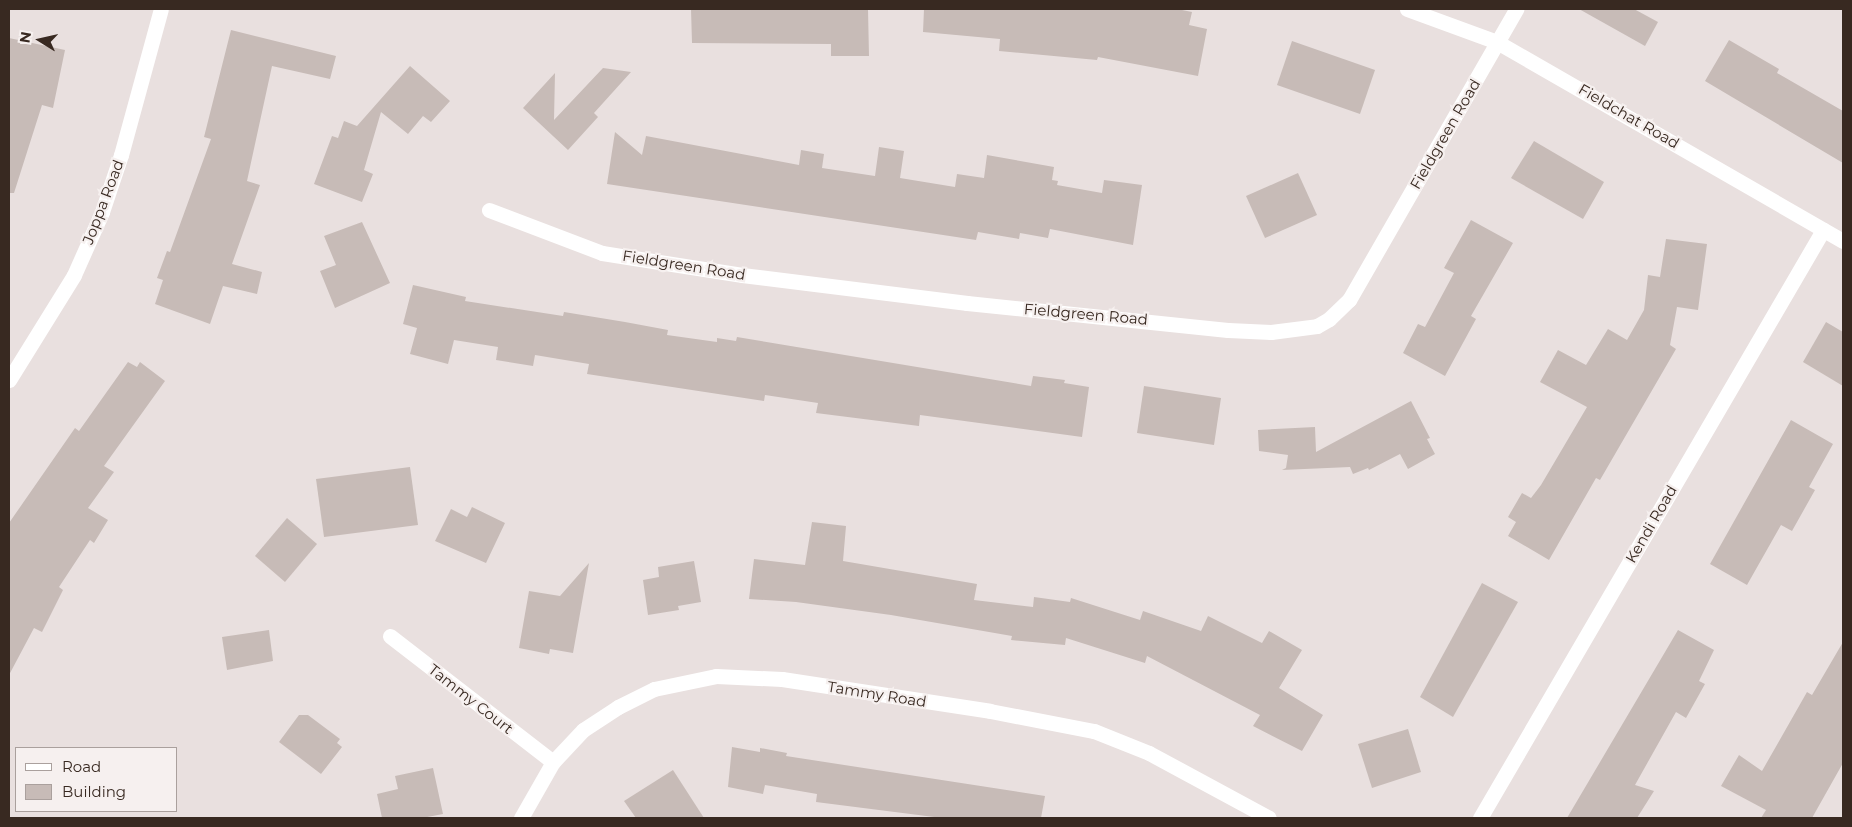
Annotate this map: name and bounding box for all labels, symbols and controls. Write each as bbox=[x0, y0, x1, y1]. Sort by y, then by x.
north arrow bbox=[15, 15, 65, 65]
text: N bbox=[15, 30, 35, 45]
street label: Fieldgreen Road bbox=[1406, 76, 1484, 192]
street label: Fieldchat Road bbox=[1575, 80, 1683, 152]
street label: Joppa Road bbox=[79, 157, 127, 247]
street label: Fieldgreen Road bbox=[621, 246, 747, 284]
street label: Fieldgreen Road bbox=[1023, 300, 1149, 328]
street label: Kendi Road bbox=[1621, 482, 1681, 566]
street label: Tammy Court bbox=[425, 660, 517, 738]
street label: Tammy Road bbox=[826, 677, 928, 711]
legend bbox=[15, 747, 178, 812]
text: Road bbox=[62, 757, 101, 776]
text: Building bbox=[62, 782, 126, 801]

